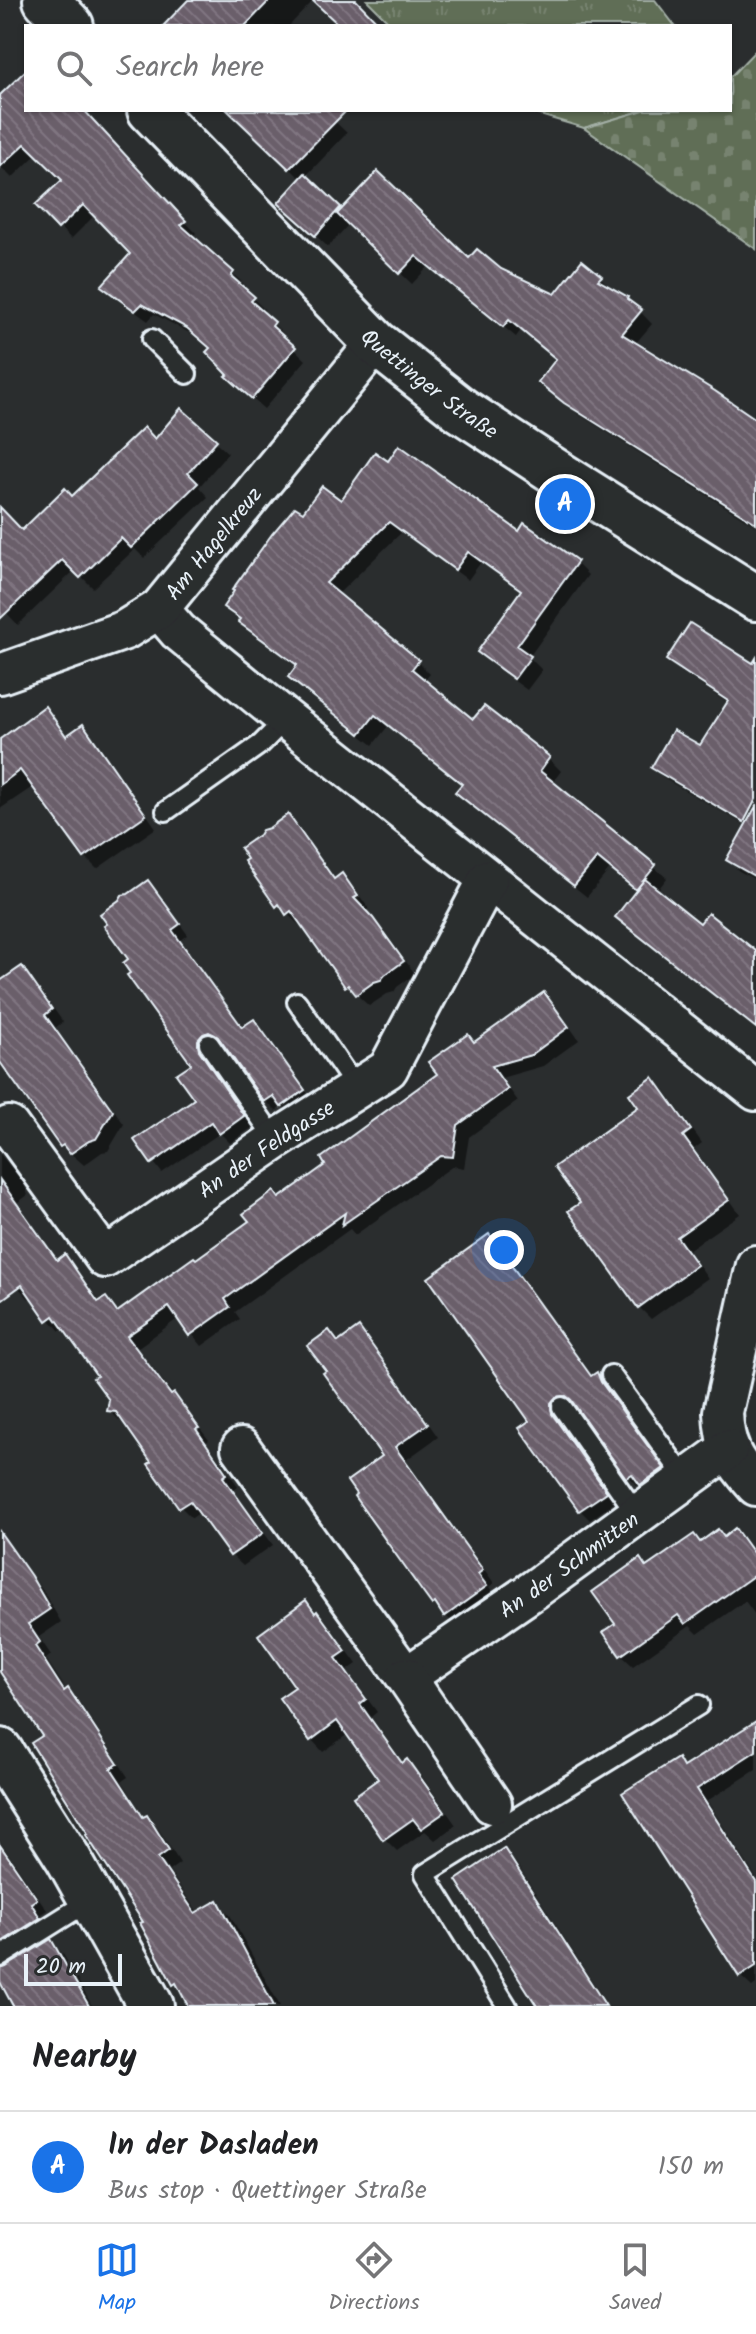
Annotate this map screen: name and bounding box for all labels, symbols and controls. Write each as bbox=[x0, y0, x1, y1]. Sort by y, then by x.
search box bbox=[24, 24, 732, 112]
text: Search here bbox=[116, 44, 264, 92]
icon: search bbox=[52, 46, 96, 90]
street label: Quettinger Straße bbox=[351, 321, 504, 450]
pin: A bbox=[539, 474, 591, 534]
street label: Am Hagelkreuz bbox=[158, 479, 272, 609]
street label: An der Feldgasse bbox=[192, 1092, 343, 1209]
your location bbox=[484, 1230, 524, 1270]
street label: An der Schmitten bbox=[492, 1504, 647, 1629]
scale bar bbox=[24, 1950, 122, 1986]
text: 20 m bbox=[36, 1950, 86, 1985]
text: Nearby bbox=[32, 2031, 137, 2085]
text: In der Dasladen bbox=[108, 2122, 319, 2170]
text: A bbox=[50, 2146, 66, 2188]
text: 150 m bbox=[658, 2146, 724, 2188]
text: Bus stop · Quettinger Straße bbox=[108, 2170, 427, 2212]
tab: Map bbox=[95, 2238, 139, 2321]
tab: Directions bbox=[328, 2238, 420, 2321]
tab: Saved bbox=[609, 2238, 661, 2321]

